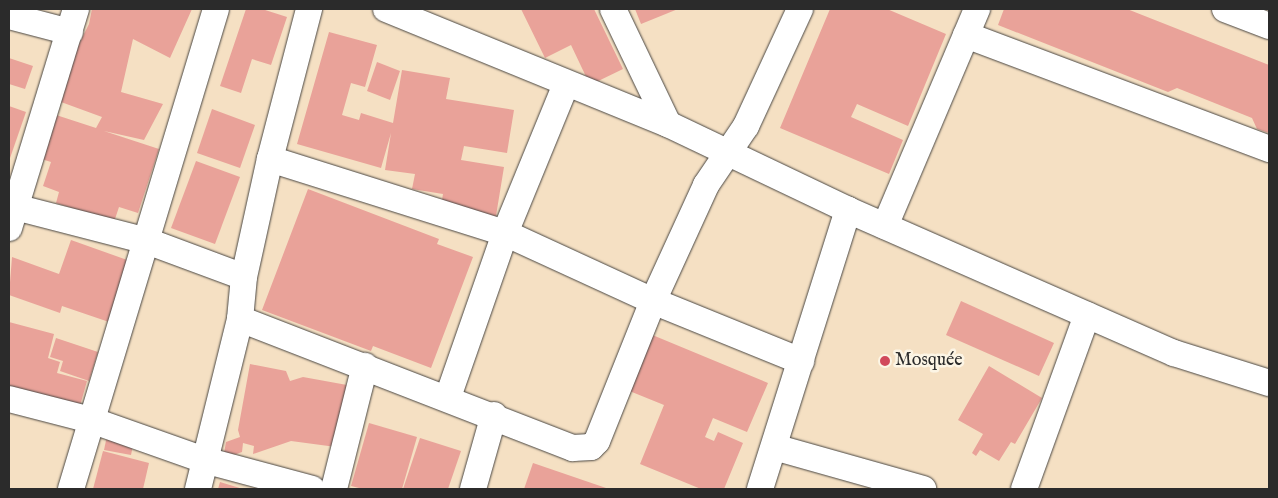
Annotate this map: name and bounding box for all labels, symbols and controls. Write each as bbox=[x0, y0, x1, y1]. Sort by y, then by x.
place label: Mosquée bbox=[895, 350, 963, 372]
marker: Mosquée bbox=[879, 355, 891, 367]

